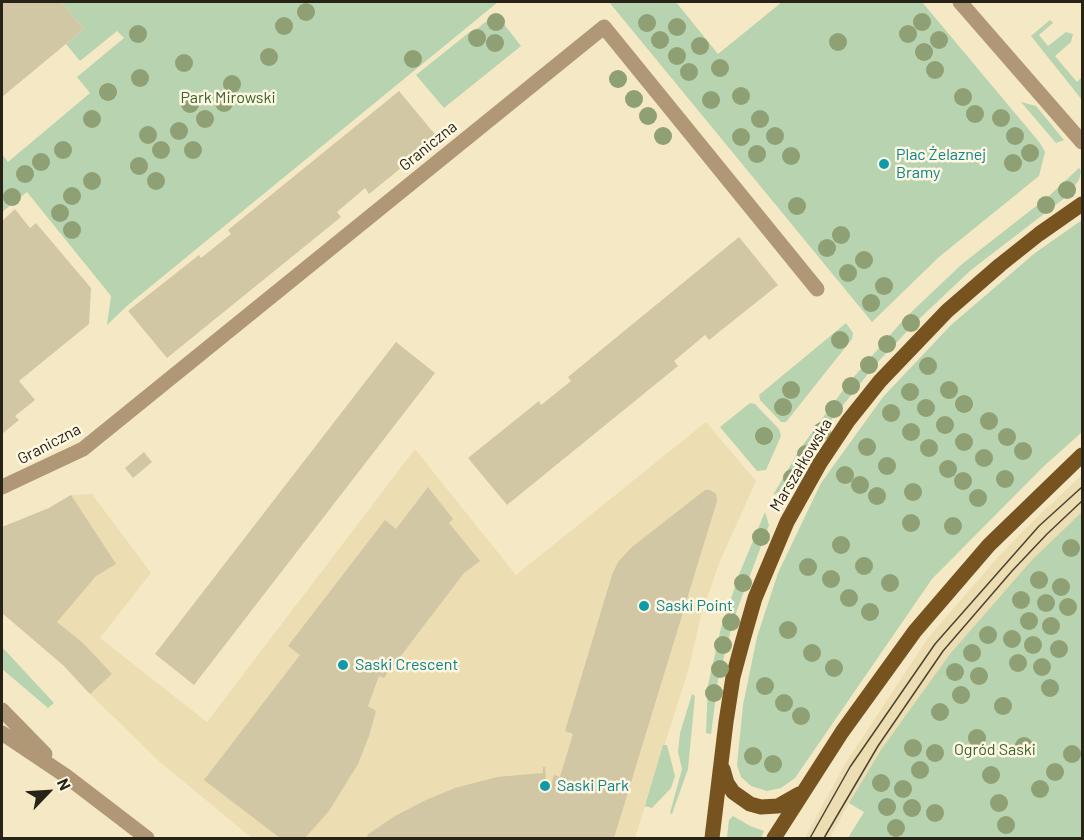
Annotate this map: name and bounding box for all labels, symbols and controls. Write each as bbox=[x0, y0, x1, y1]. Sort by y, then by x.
park label: Park Mirowski bbox=[180, 88, 276, 108]
street label: Graniczna bbox=[395, 117, 461, 175]
place label: Plac Żelaznej Bramy bbox=[896, 145, 986, 183]
marker: Plac Żelaznej Bramy bbox=[877, 157, 891, 171]
street label: Marszałkowska bbox=[766, 415, 836, 515]
street label: Graniczna bbox=[14, 419, 84, 469]
place label: Saski Point bbox=[656, 596, 733, 616]
marker: Saski Point bbox=[637, 599, 651, 613]
place label: Saski Crescent bbox=[355, 655, 458, 675]
marker: Saski Crescent bbox=[336, 658, 350, 672]
park label: Ogród Saski bbox=[954, 740, 1036, 760]
north arrow bbox=[18, 762, 78, 822]
text: N bbox=[54, 775, 76, 793]
place label: Saski Park bbox=[557, 776, 629, 796]
marker: Saski Park bbox=[538, 779, 552, 793]

